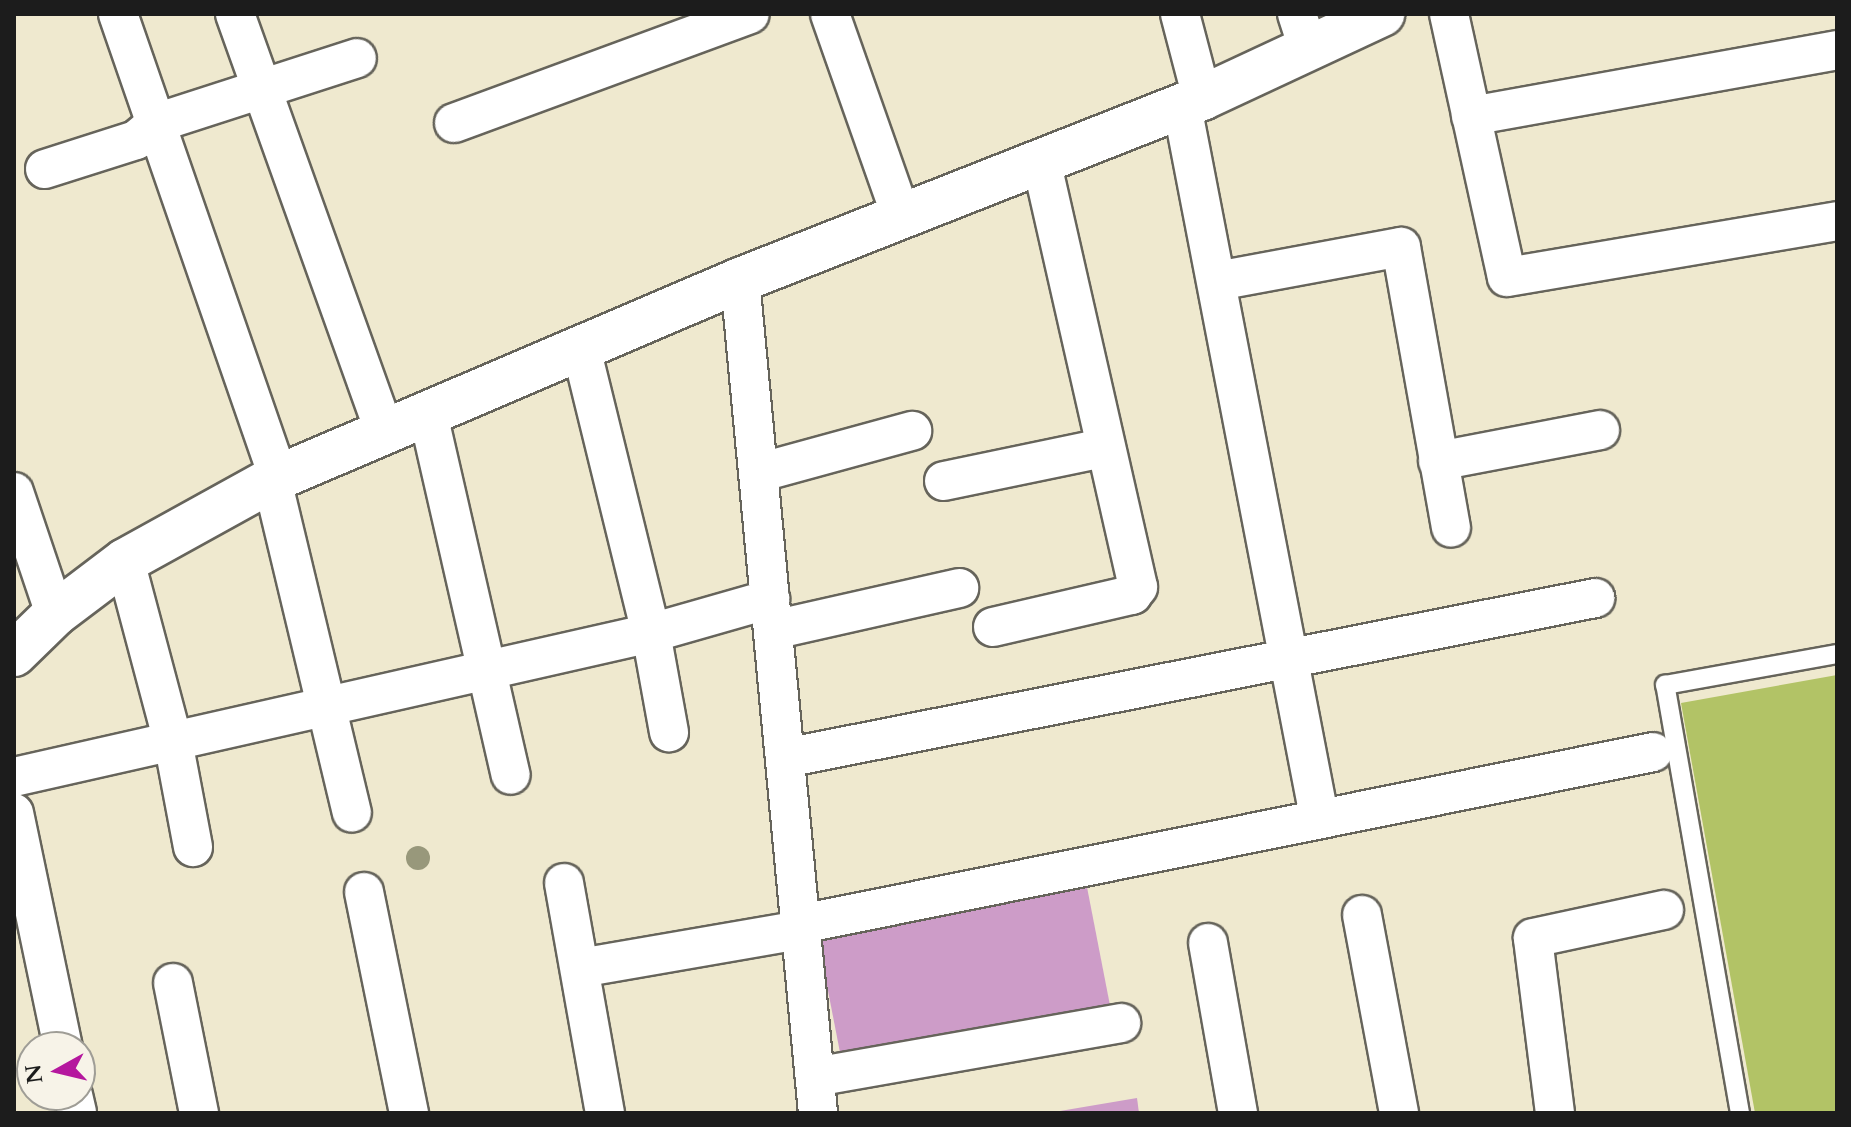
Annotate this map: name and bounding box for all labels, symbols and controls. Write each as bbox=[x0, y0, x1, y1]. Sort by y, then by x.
north arrow bbox=[16, 1031, 96, 1111]
text: N bbox=[18, 1063, 50, 1086]

